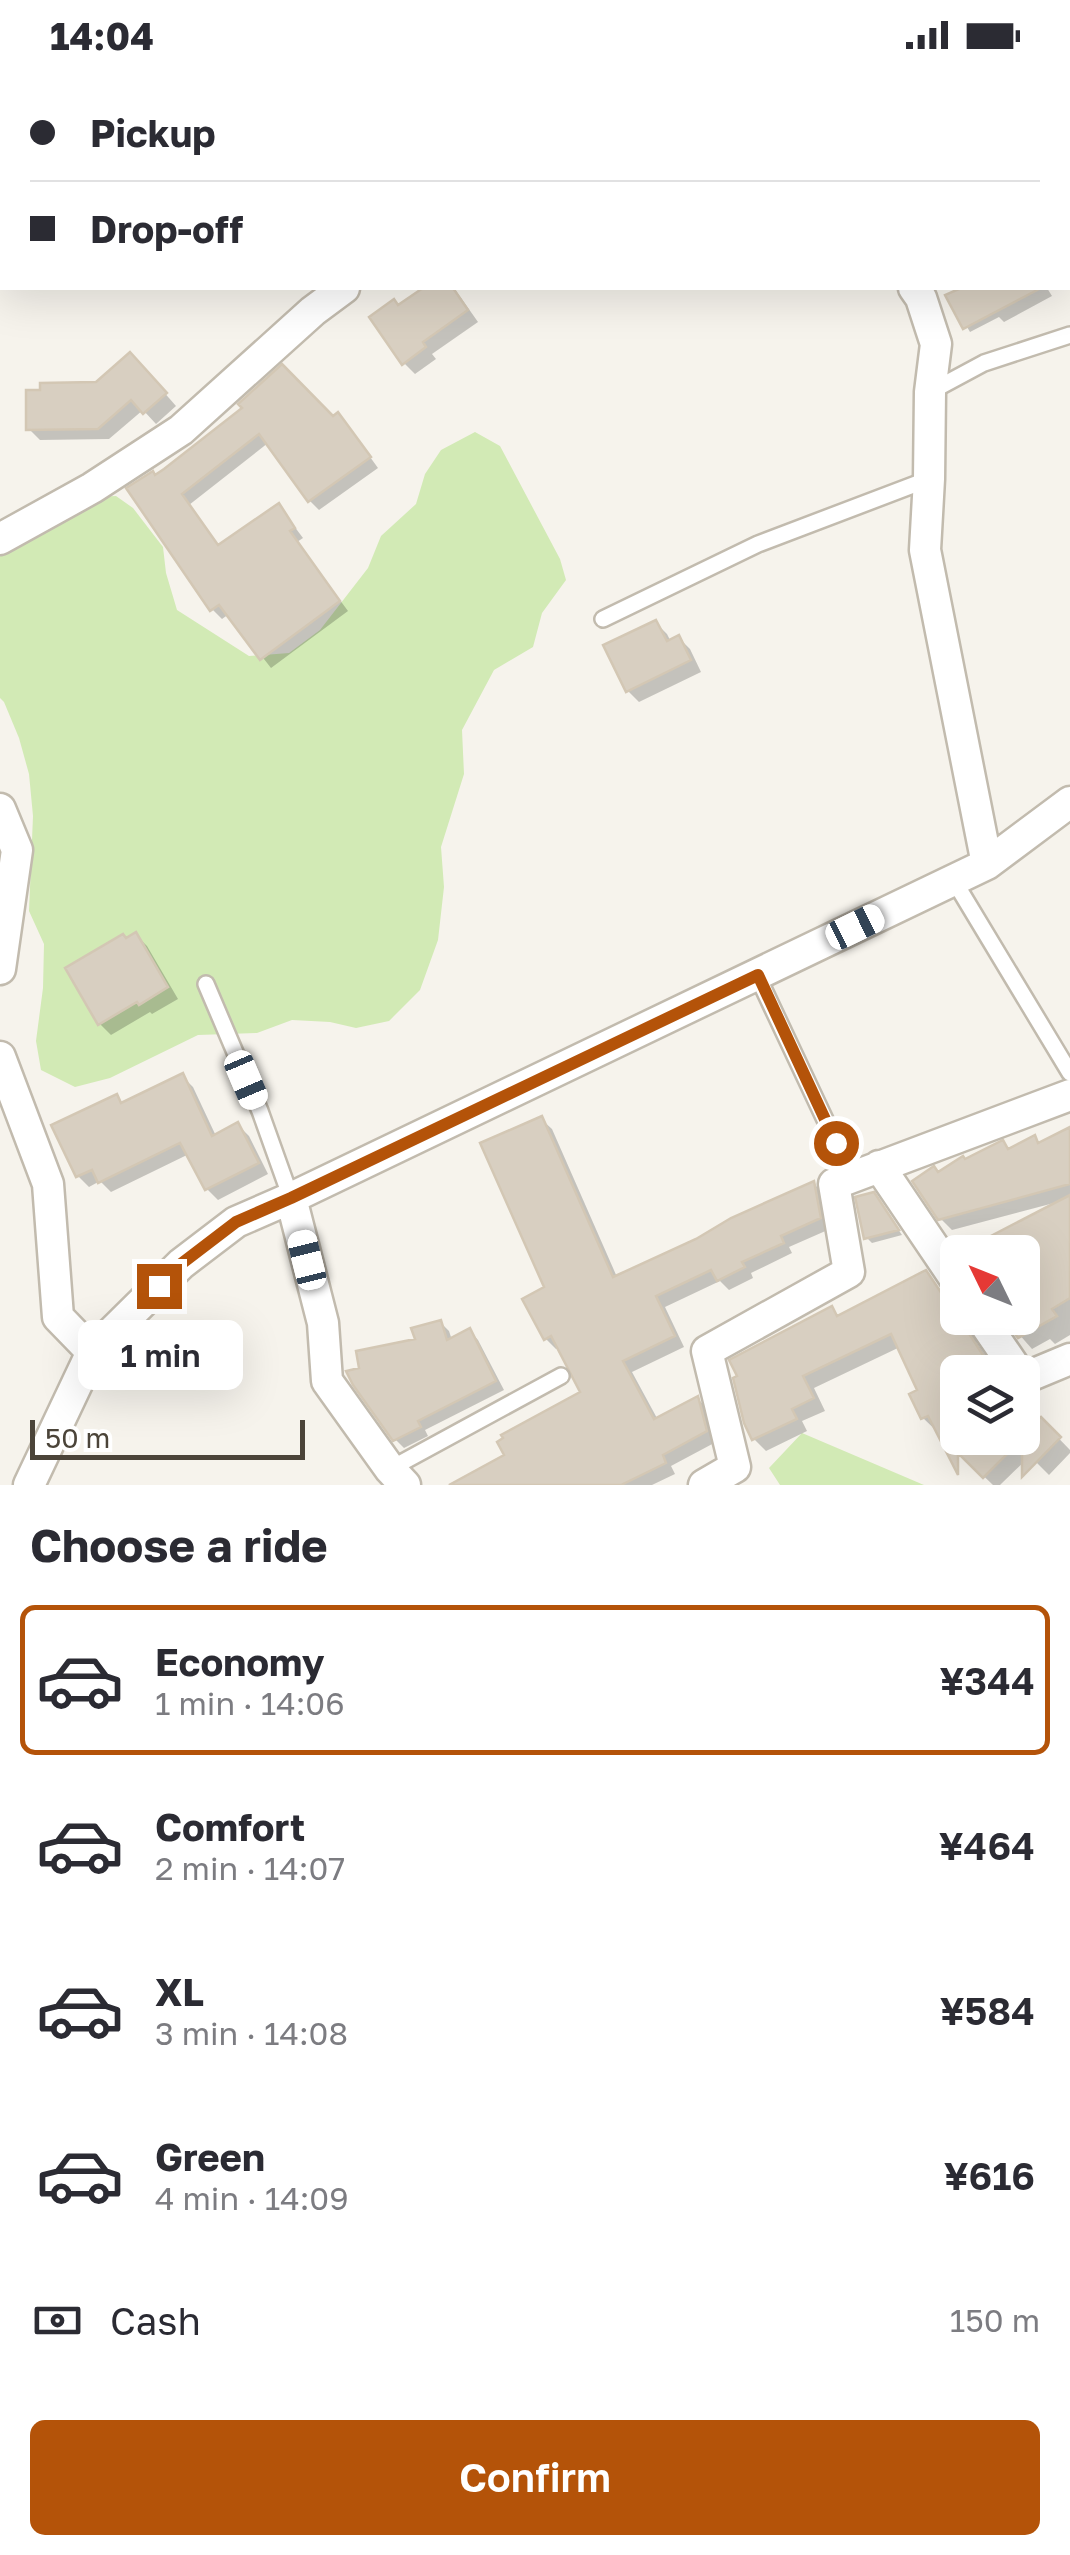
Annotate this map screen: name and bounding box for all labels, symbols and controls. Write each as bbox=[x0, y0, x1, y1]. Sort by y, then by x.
text: 14:04 bbox=[50, 13, 154, 58]
text: Pickup bbox=[90, 110, 216, 155]
text: Drop-off bbox=[90, 206, 243, 251]
car bbox=[821, 900, 889, 954]
car bbox=[220, 1047, 272, 1113]
route start bbox=[814, 1121, 859, 1166]
car bbox=[285, 1227, 329, 1293]
north arrow bbox=[940, 1235, 1040, 1335]
map controls bbox=[940, 1235, 1040, 1455]
route end bbox=[137, 1264, 182, 1309]
callout: 1 min bbox=[76, 1321, 242, 1391]
text: 1 min bbox=[120, 1336, 201, 1374]
button: layers bbox=[940, 1355, 1040, 1455]
scale bar bbox=[30, 1415, 305, 1460]
text: 50 m bbox=[45, 1421, 110, 1454]
text: Choose a ride bbox=[30, 1518, 328, 1572]
icon: car bbox=[35, 1635, 125, 1725]
text: Economy bbox=[155, 1639, 324, 1684]
text: ¥344 bbox=[940, 1658, 1035, 1703]
text: 1 min · 14:06 bbox=[155, 1684, 345, 1722]
icon: car bbox=[35, 1800, 125, 1890]
text: Comfort bbox=[155, 1804, 305, 1849]
text: ¥464 bbox=[939, 1823, 1035, 1868]
text: 2 min · 14:07 bbox=[155, 1849, 345, 1887]
icon: car bbox=[35, 1965, 125, 2055]
text: XL bbox=[155, 1969, 204, 2014]
text: ¥584 bbox=[940, 1988, 1035, 2033]
text: 3 min · 14:08 bbox=[155, 2014, 348, 2052]
icon: car bbox=[35, 2130, 125, 2220]
text: Green bbox=[155, 2134, 265, 2179]
text: ¥616 bbox=[944, 2153, 1035, 2198]
text: 4 min · 14:09 bbox=[155, 2179, 349, 2217]
icon: cash bbox=[30, 2293, 85, 2348]
text: Cash bbox=[110, 2298, 201, 2343]
text: 150 m bbox=[950, 2301, 1040, 2339]
button: Confirm bbox=[30, 2420, 1040, 2535]

